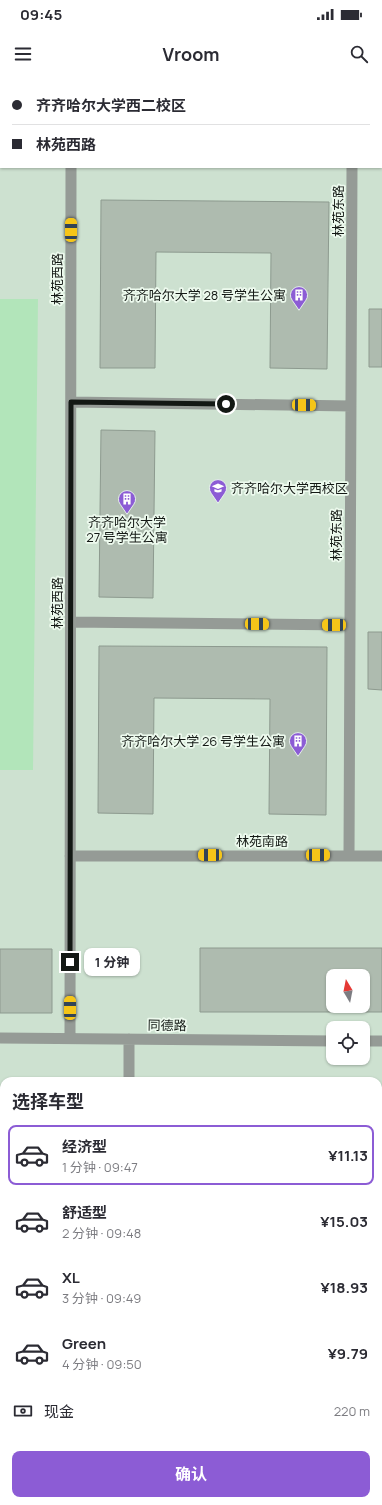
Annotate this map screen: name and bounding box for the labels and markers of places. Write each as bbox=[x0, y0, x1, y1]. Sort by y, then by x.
building icon: 齐齐哈尔大学 28 号学生公寓 bbox=[289, 285, 309, 310]
place label: 齐齐哈尔大学 28 号学生公寓 bbox=[123, 286, 286, 304]
school or university icon: 齐齐哈尔大学西校区 bbox=[208, 478, 228, 503]
place label: 齐齐哈尔大学西校区 bbox=[231, 479, 348, 497]
building icon: 齐齐哈尔大学 27 号学生公寓 bbox=[117, 489, 137, 514]
place label: 齐齐哈尔大学 27 号学生公寓 bbox=[86, 513, 168, 546]
building icon: 齐齐哈尔大学 26 号学生公寓 bbox=[288, 731, 308, 756]
place label: 齐齐哈尔大学 26 号学生公寓 bbox=[121, 732, 285, 750]

